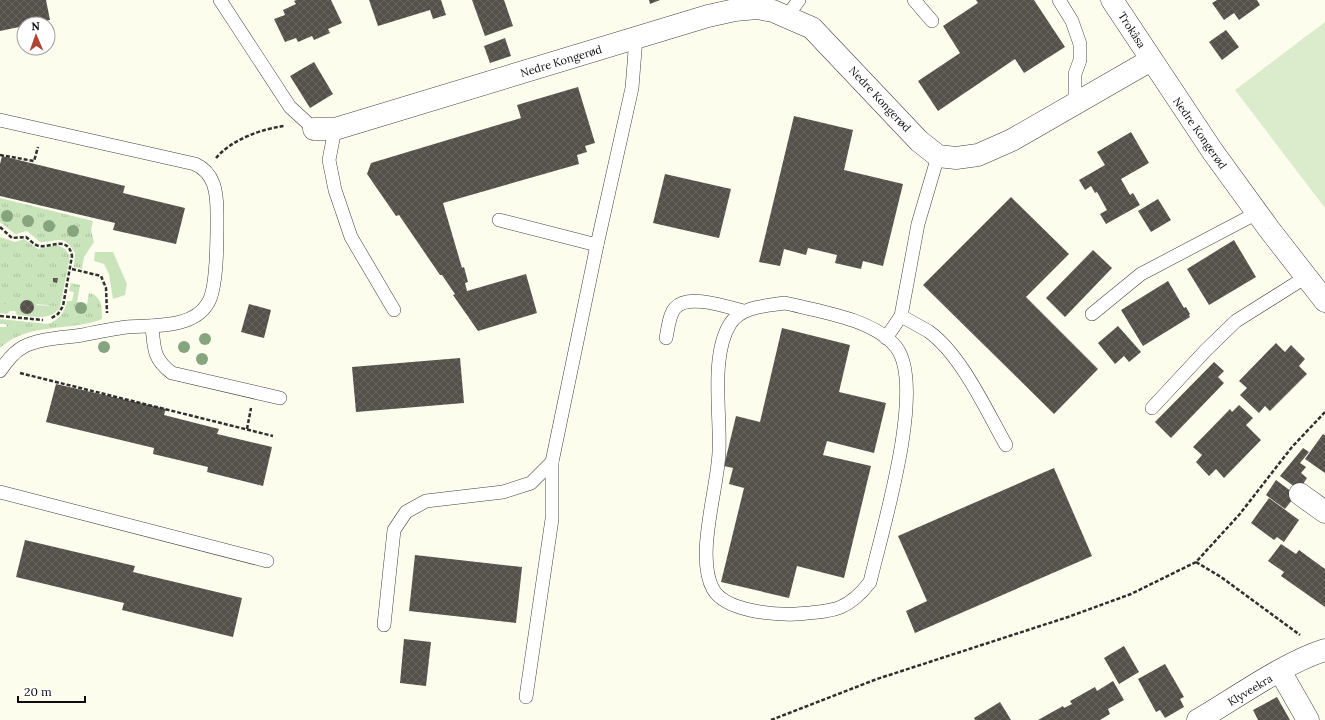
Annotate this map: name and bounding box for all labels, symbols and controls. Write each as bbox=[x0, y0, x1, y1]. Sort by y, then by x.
street label: Trokåsa bbox=[1115, 9, 1149, 51]
north arrow bbox=[16, 16, 56, 56]
text: N bbox=[31, 19, 41, 33]
street label: Nedre Kongerød bbox=[519, 42, 604, 80]
street label: Nedre Kongerød bbox=[846, 63, 914, 135]
street label: Nedre Kongerød bbox=[1170, 94, 1230, 172]
street label: Klyveekra bbox=[1225, 671, 1275, 709]
scale bar bbox=[18, 678, 85, 704]
text: 20 m bbox=[24, 684, 52, 699]

